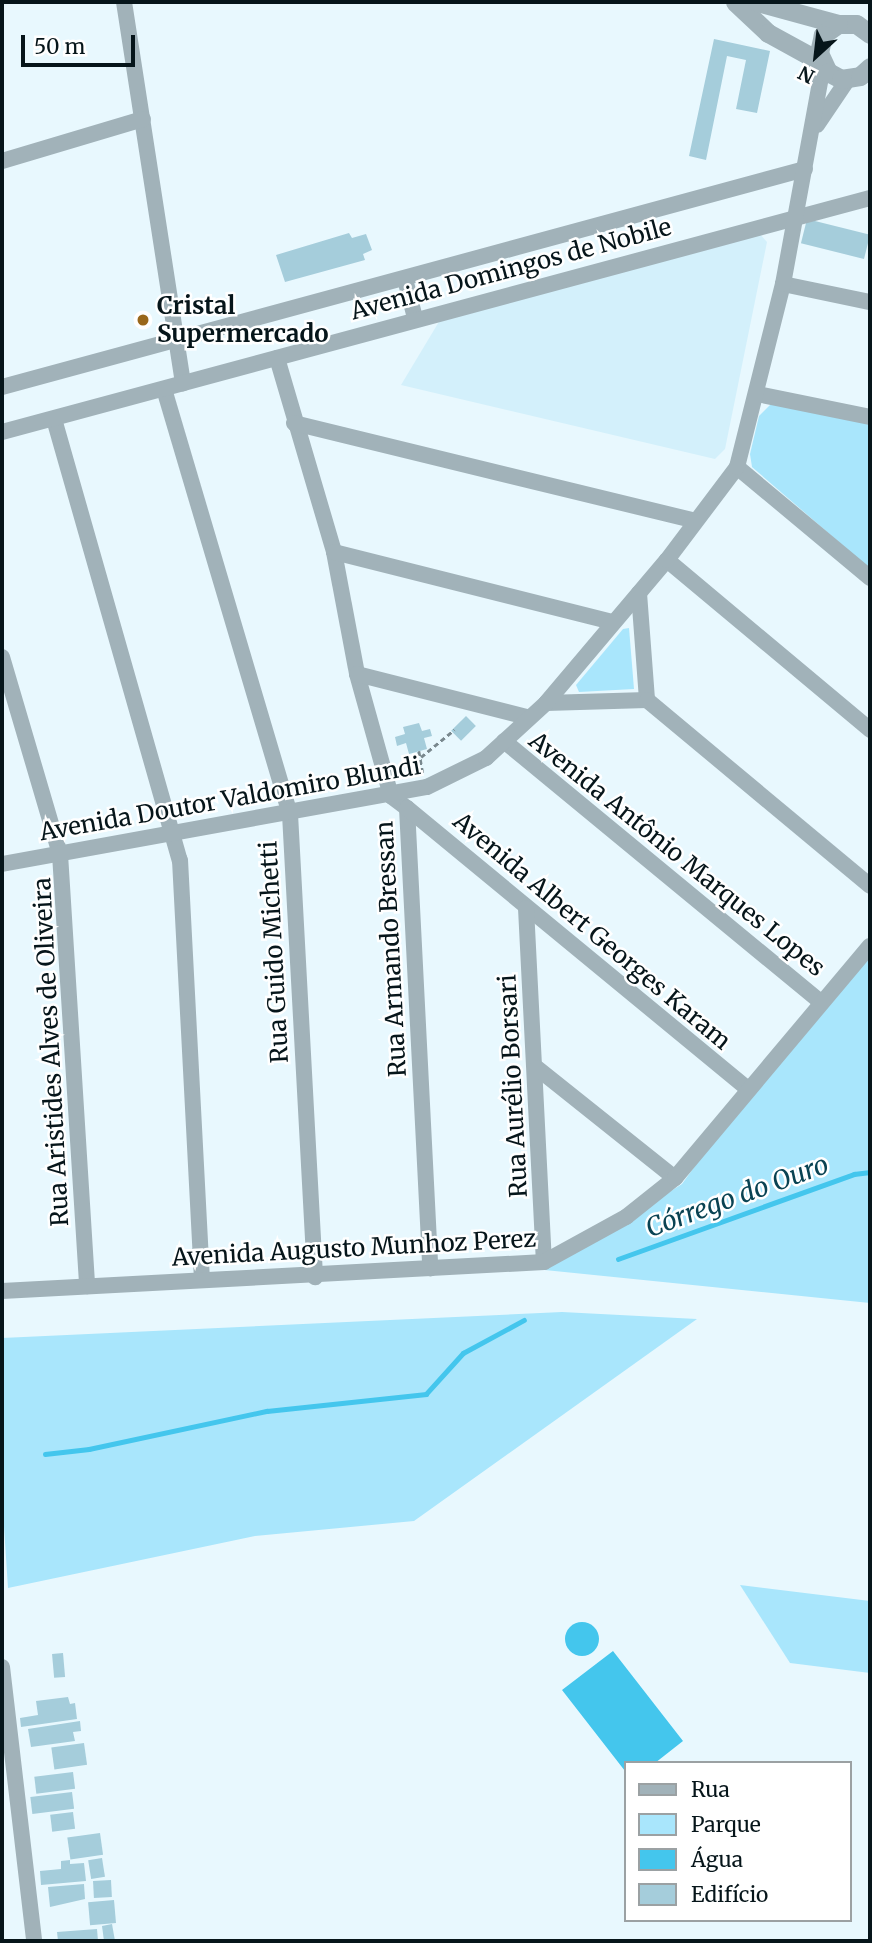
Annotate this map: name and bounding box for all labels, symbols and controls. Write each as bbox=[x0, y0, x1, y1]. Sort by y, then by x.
scale bar bbox=[24, 21, 138, 65]
north arrow bbox=[781, 21, 851, 91]
text: 50 m bbox=[34, 33, 85, 60]
text: N bbox=[794, 61, 819, 89]
street label: Avenida Domingos de Nobile bbox=[347, 212, 675, 326]
place label: Cristal Supermercado bbox=[157, 292, 329, 348]
marker: Cristal Supermercado bbox=[135, 312, 151, 328]
street label: Avenida Antônio Marques Lopes bbox=[523, 726, 831, 982]
street label: Avenida Doutor Valdomiro Blundi bbox=[37, 751, 423, 847]
street label: Avenida Albert Georges Karam bbox=[448, 807, 736, 1055]
street label: Rua Armando Bressan bbox=[370, 820, 412, 1078]
street label: Rua Guido Michetti bbox=[254, 840, 294, 1064]
street label: Rua Aristides Alves de Oliveira bbox=[27, 877, 75, 1227]
street label: Rua Aurélio Borsari bbox=[493, 974, 533, 1198]
water label: Córrego do Ouro bbox=[641, 1148, 833, 1244]
street label: Avenida Augusto Munhoz Perez bbox=[171, 1224, 537, 1272]
legend bbox=[624, 1761, 851, 1922]
text: Rua bbox=[691, 1776, 730, 1803]
text: Parque bbox=[691, 1811, 761, 1838]
text: Água bbox=[691, 1846, 743, 1873]
text: Edifício bbox=[691, 1881, 768, 1908]

